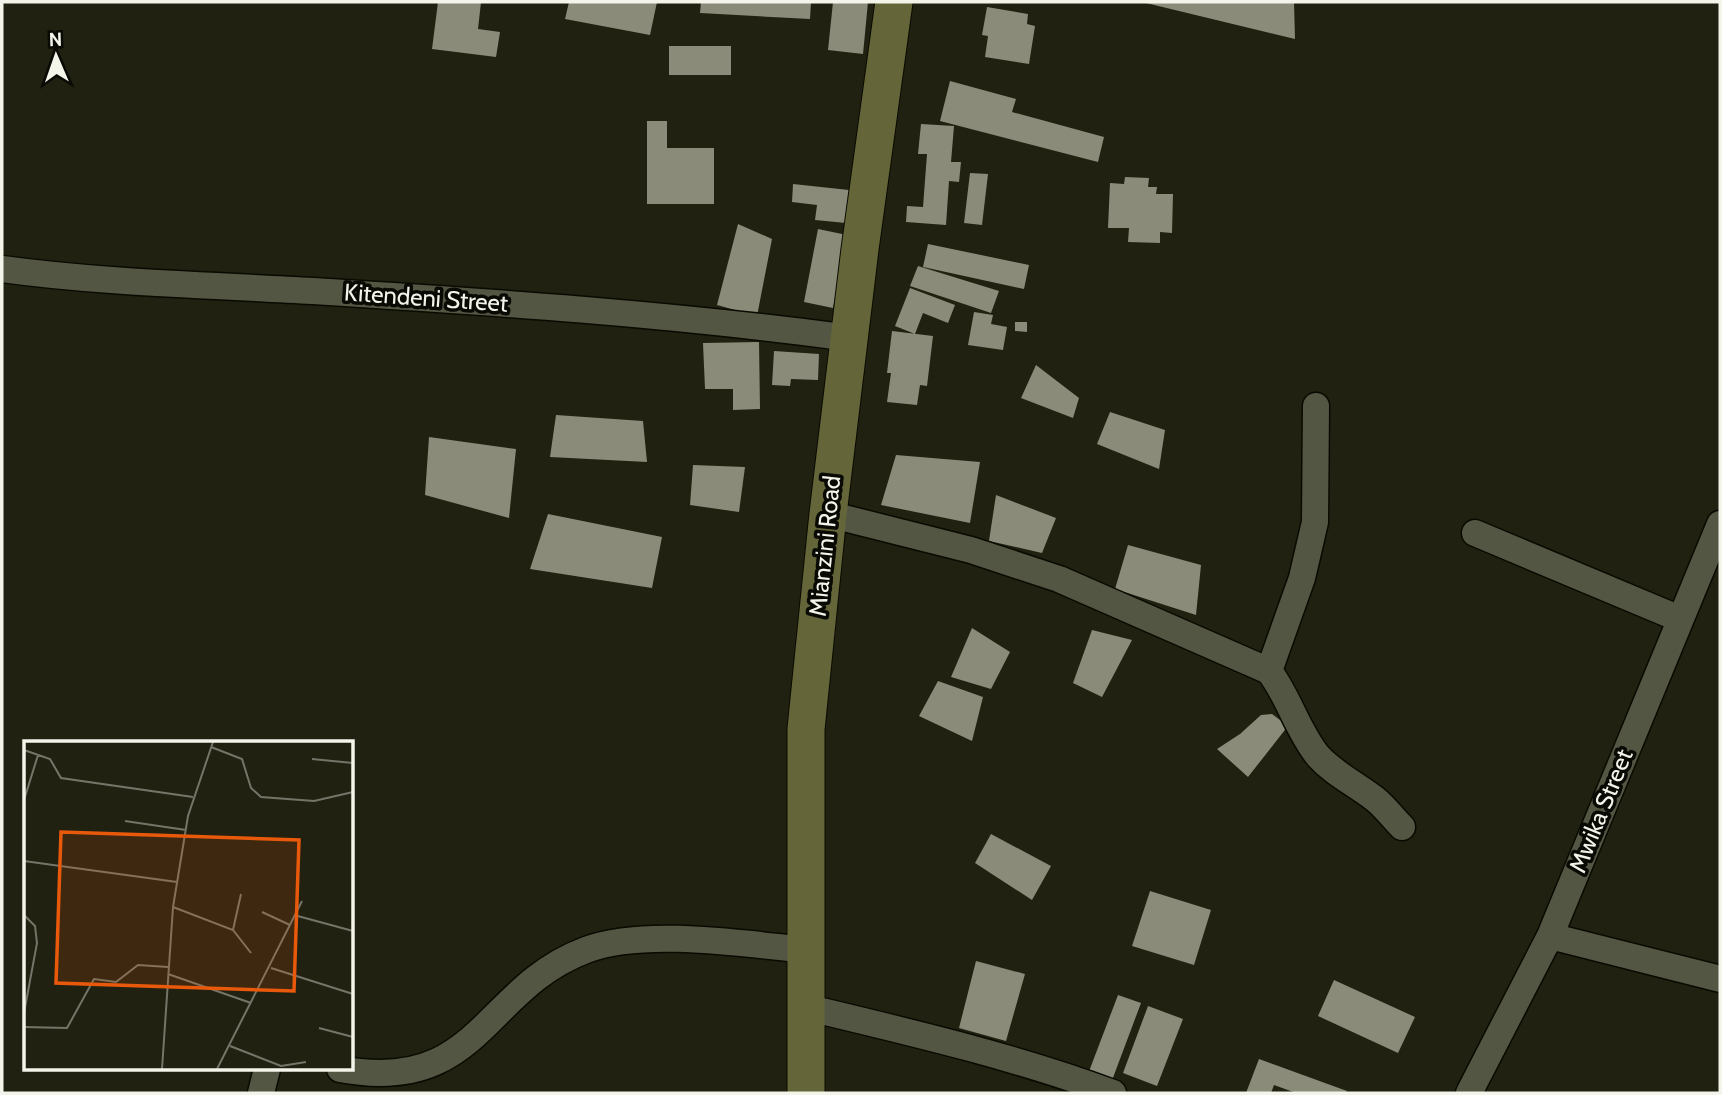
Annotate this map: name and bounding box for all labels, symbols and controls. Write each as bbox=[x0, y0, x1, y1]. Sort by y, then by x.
north arrow bbox=[21, 21, 91, 91]
text: N bbox=[48, 28, 63, 51]
street label: Kitendeni Street bbox=[343, 277, 509, 318]
street label: Mianzini Road bbox=[803, 474, 846, 618]
inset map bbox=[24, 741, 354, 1070]
street label: Mwika Street bbox=[1563, 745, 1638, 877]

